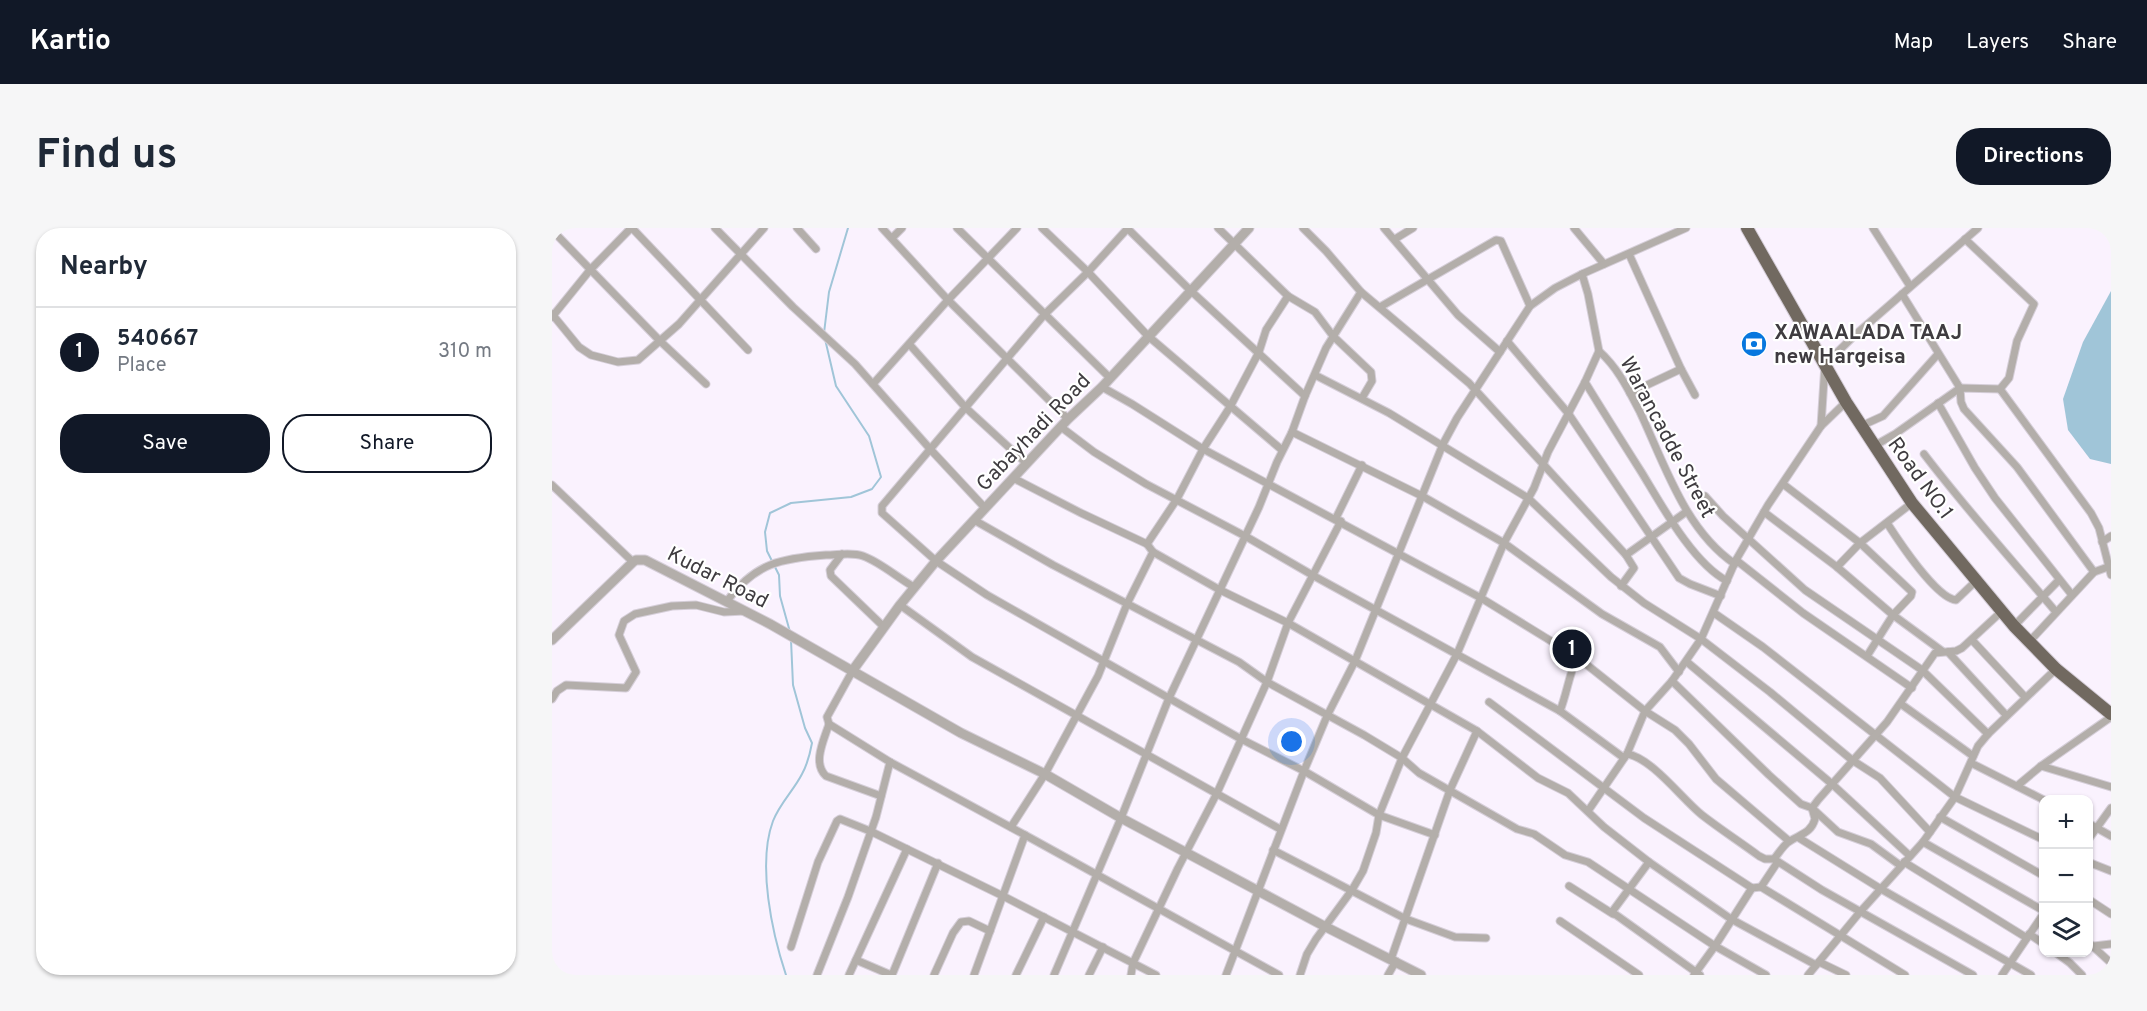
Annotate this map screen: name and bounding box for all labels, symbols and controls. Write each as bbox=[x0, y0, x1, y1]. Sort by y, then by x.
text: Kartio bbox=[30, 24, 111, 60]
text: Map bbox=[1894, 29, 1933, 56]
text: Layers bbox=[1966, 29, 2029, 56]
text: Share bbox=[2062, 29, 2117, 56]
button: Directions bbox=[1956, 128, 2111, 185]
text: Find us bbox=[36, 130, 177, 183]
text: Nearby bbox=[60, 251, 148, 284]
place label: XAWAALADA TAAJ new Hargeisa bbox=[1774, 320, 1962, 371]
text: 540667 bbox=[117, 326, 198, 353]
bank icon: XAWAALADA TAAJ new Hargeisa bbox=[1739, 329, 1769, 359]
text: 1 bbox=[76, 339, 84, 365]
text: 310 m bbox=[438, 339, 492, 365]
street label: Warancadde Street bbox=[1613, 352, 1721, 523]
text: Place bbox=[117, 353, 167, 379]
street label: Gabayhadi Road bbox=[971, 368, 1097, 498]
button: Save bbox=[60, 414, 270, 473]
button: Share bbox=[282, 414, 492, 473]
street label: Road NO.1 bbox=[1881, 432, 1959, 525]
street label: Kudar Road bbox=[662, 541, 773, 615]
pin: 1 bbox=[1552, 626, 1592, 672]
your location bbox=[1277, 727, 1306, 756]
map controls bbox=[2039, 795, 2093, 957]
button: + bbox=[2039, 795, 2093, 849]
button: − bbox=[2039, 849, 2093, 903]
button: layers bbox=[2039, 903, 2093, 957]

